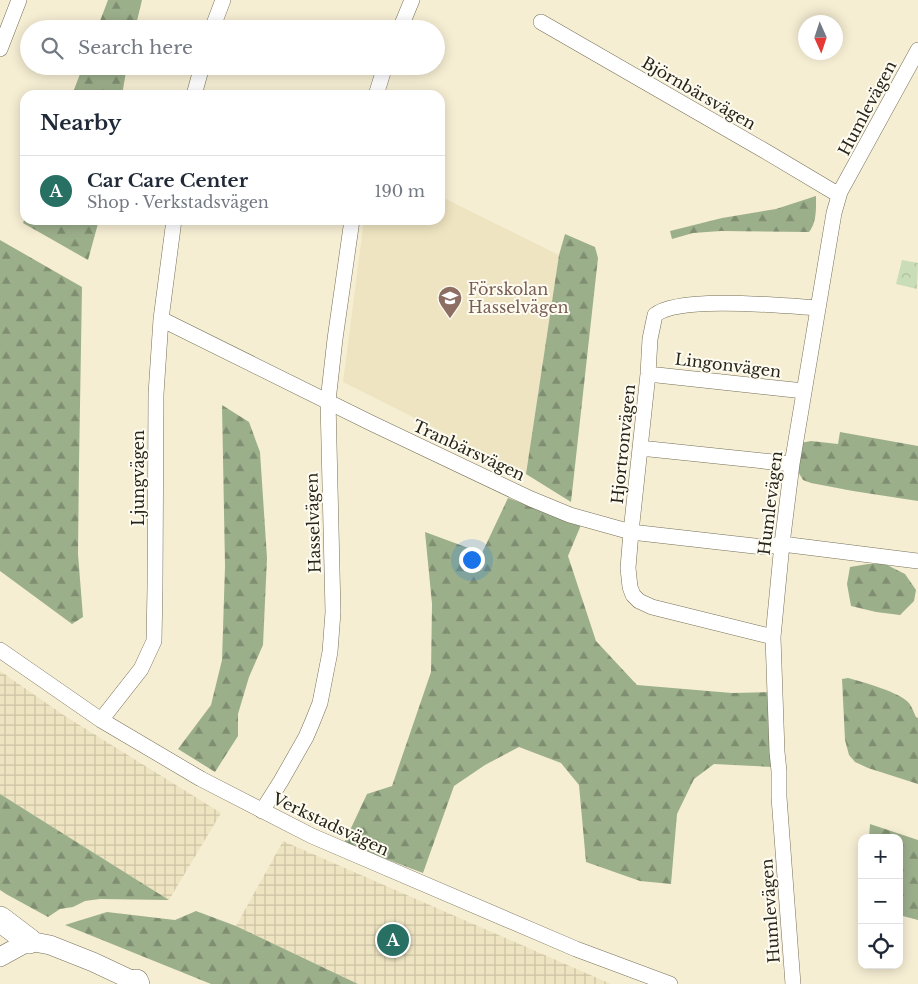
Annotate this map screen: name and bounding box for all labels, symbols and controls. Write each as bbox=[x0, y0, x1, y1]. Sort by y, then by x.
north arrow bbox=[798, 15, 843, 60]
search box bbox=[20, 20, 445, 75]
icon: search bbox=[38, 34, 66, 62]
text: Search here bbox=[78, 36, 193, 59]
street label: Björnbärsvägen bbox=[638, 52, 760, 134]
street label: Humlevägen bbox=[834, 57, 900, 159]
text: Nearby bbox=[40, 110, 121, 136]
text: Car Care Center bbox=[87, 169, 248, 192]
text: A bbox=[50, 181, 62, 201]
text: 190 m bbox=[374, 181, 425, 201]
text: Shop · Verkstadsvägen bbox=[87, 192, 269, 212]
place label: Förskolan Hasselvägen bbox=[468, 279, 569, 317]
school or university icon: Förskolan Hasselvägen bbox=[437, 285, 463, 319]
street label: Lingonvägen bbox=[674, 349, 782, 381]
street label: Hjortronvägen bbox=[607, 383, 639, 505]
street label: Tranbärsvägen bbox=[410, 415, 528, 485]
street label: Ljungvägen bbox=[128, 430, 148, 526]
street label: Humlevägen bbox=[754, 450, 786, 556]
street label: Hasselvägen bbox=[301, 472, 325, 574]
your location bbox=[459, 547, 485, 573]
street label: Verkstadsvägen bbox=[269, 788, 392, 860]
map controls bbox=[858, 834, 903, 969]
button: + bbox=[858, 834, 903, 879]
street label: Humlevägen bbox=[756, 858, 784, 964]
button: − bbox=[858, 879, 903, 924]
pin: A bbox=[377, 921, 409, 959]
button: locate bbox=[858, 924, 903, 969]

